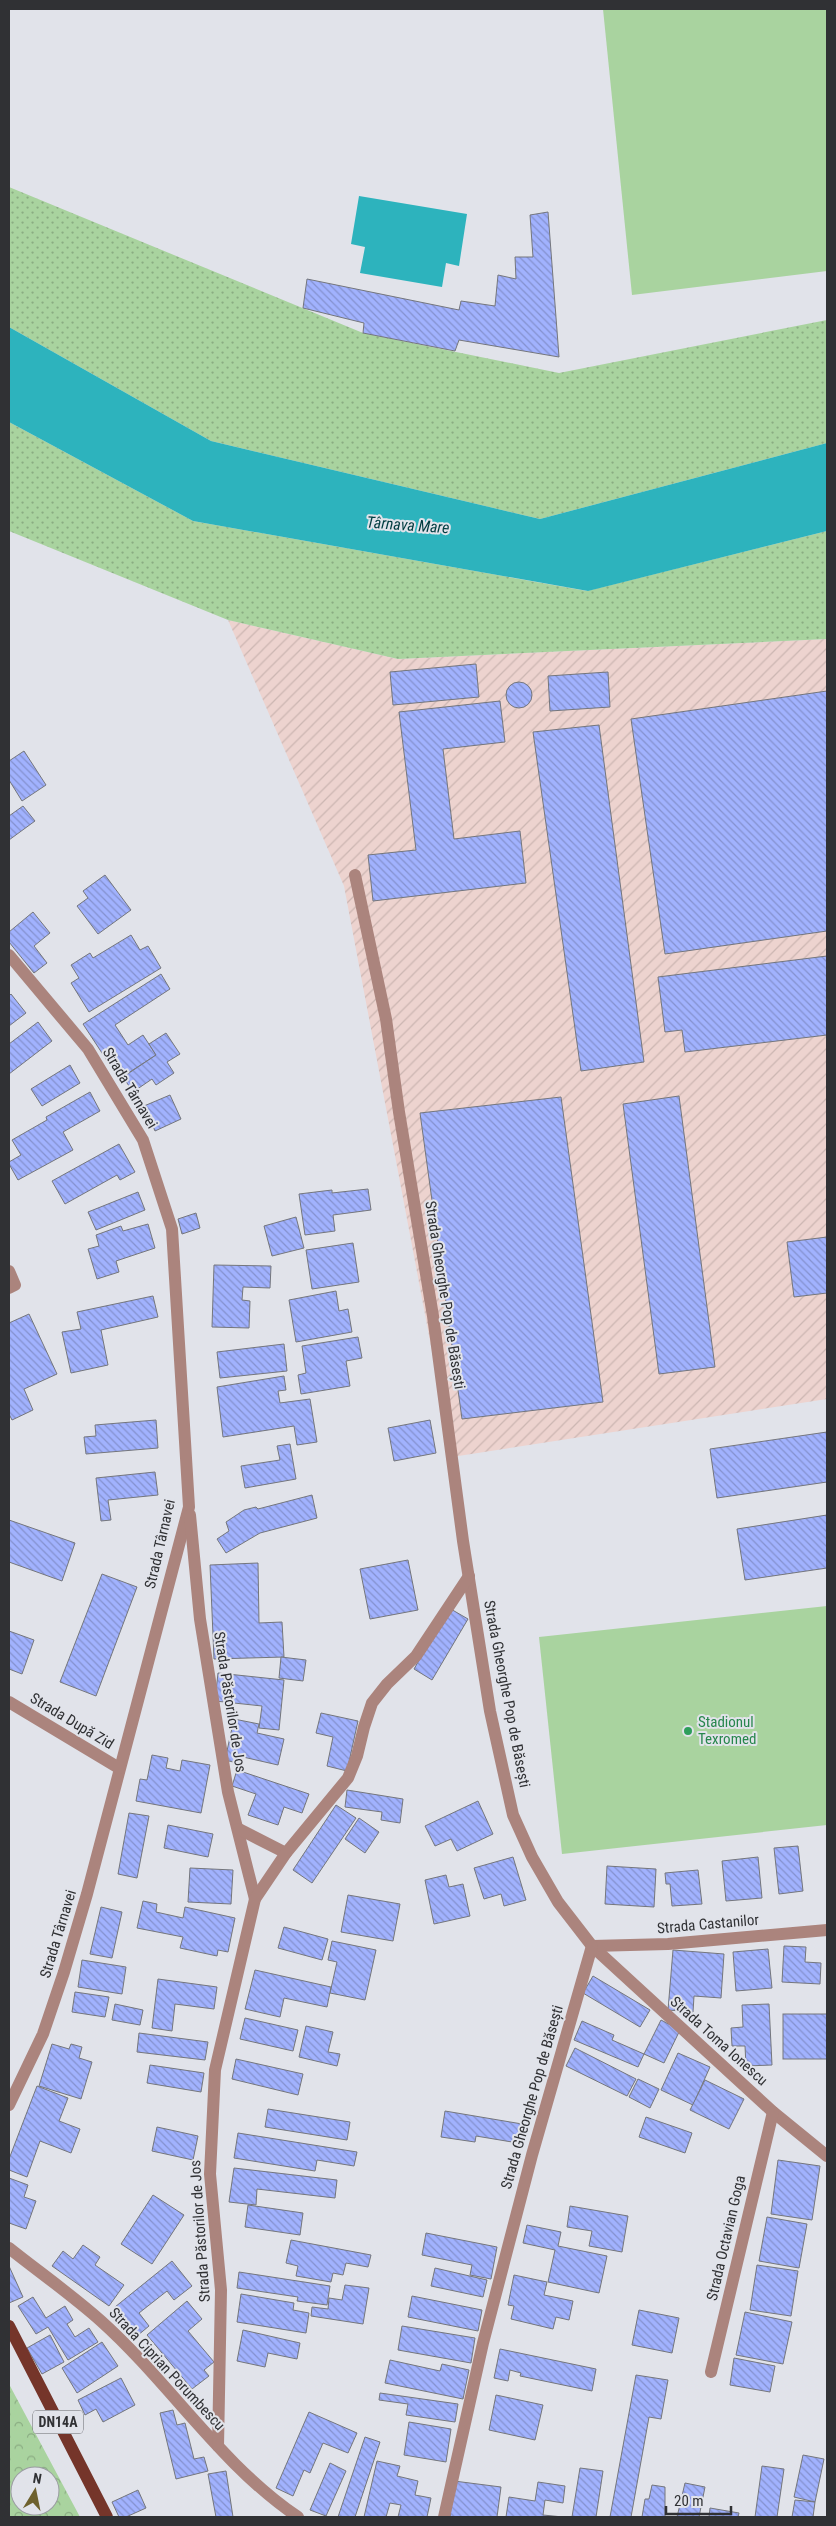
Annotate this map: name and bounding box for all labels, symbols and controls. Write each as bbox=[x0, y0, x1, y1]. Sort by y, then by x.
water label: Târnava Mare bbox=[366, 513, 450, 537]
street label: Strada Târnavei bbox=[99, 1044, 161, 1132]
street label: Strada Gheorghe Pop de Băsești bbox=[421, 1200, 469, 1390]
street label: Strada Târnavei bbox=[141, 1497, 179, 1591]
street label: Strada Gheorghe Pop de Băsești bbox=[480, 1599, 534, 1789]
street label: Strada Păstorilor de Jos bbox=[210, 1630, 250, 1774]
street label: Strada După Zid bbox=[27, 1689, 117, 1753]
place label: Stadionul Texromed bbox=[698, 1713, 756, 1748]
marker: Stadionul Texromed bbox=[682, 1725, 694, 1737]
street label: Strada Târnavei bbox=[36, 1888, 80, 1980]
street label: Strada Castanilor bbox=[656, 1911, 760, 1937]
street label: Strada Toma Ionescu bbox=[667, 1993, 771, 2089]
street label: Strada Gheorghe Pop de Băsești bbox=[497, 2003, 567, 2191]
street label: Strada Păstorilor de Jos bbox=[186, 2159, 214, 2303]
street label: Strada Octavian Goga bbox=[703, 2174, 749, 2302]
street label: Strada Ciprian Porumbescu bbox=[105, 2304, 229, 2434]
road number: DN14A bbox=[33, 2410, 83, 2434]
north arrow bbox=[10, 2466, 60, 2516]
text: N bbox=[32, 2470, 43, 2487]
scale bar bbox=[666, 2484, 731, 2516]
text: 20 m bbox=[674, 2492, 704, 2510]

